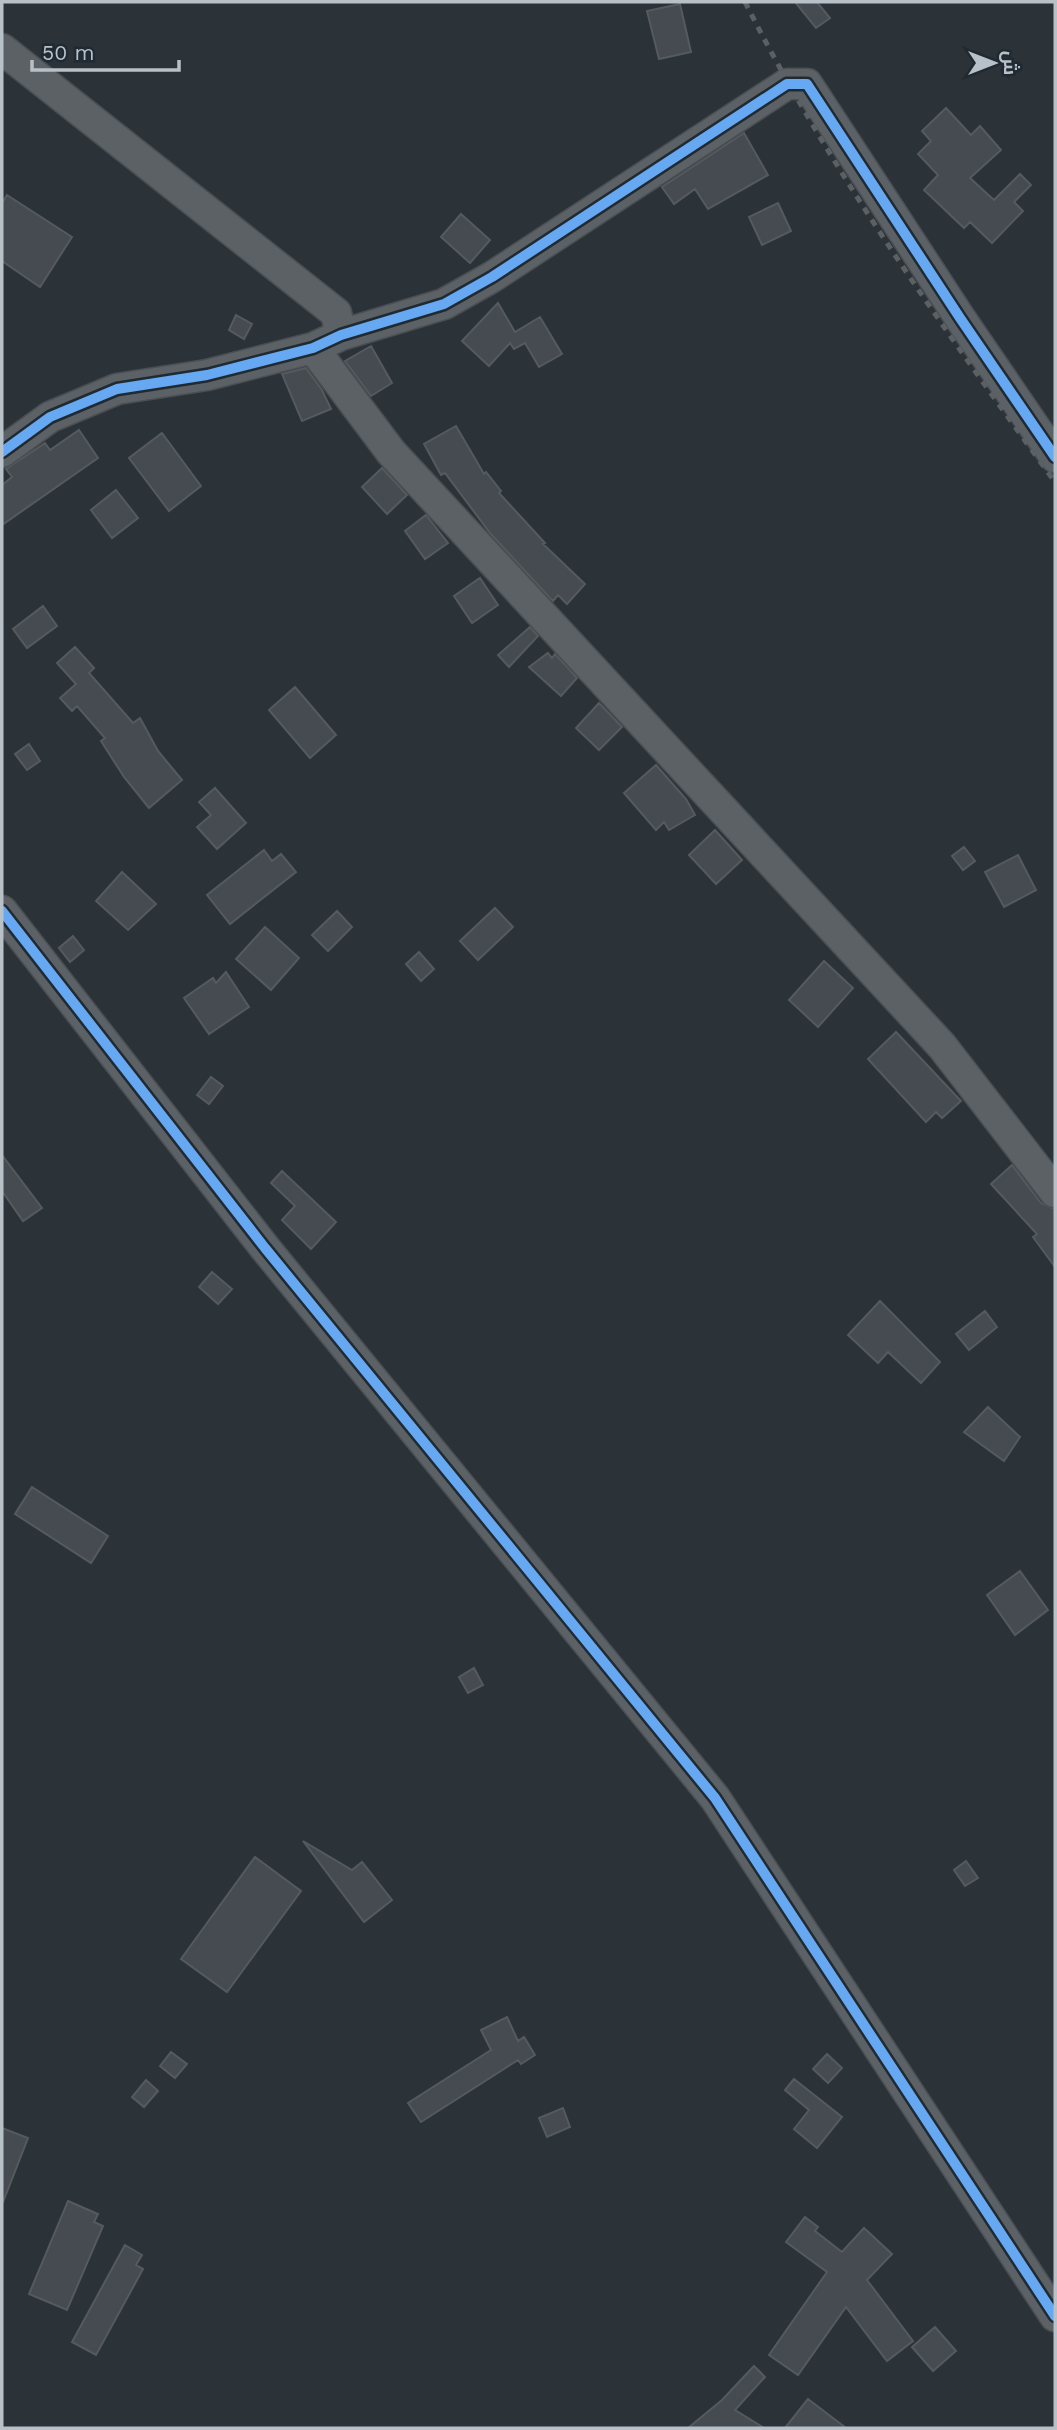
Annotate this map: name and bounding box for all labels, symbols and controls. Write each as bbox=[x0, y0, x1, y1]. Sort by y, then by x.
scale bar bbox=[32, 28, 178, 72]
north arrow bbox=[959, 28, 1029, 98]
text: 50 m bbox=[42, 40, 94, 65]
text: ش bbox=[999, 51, 1022, 75]

